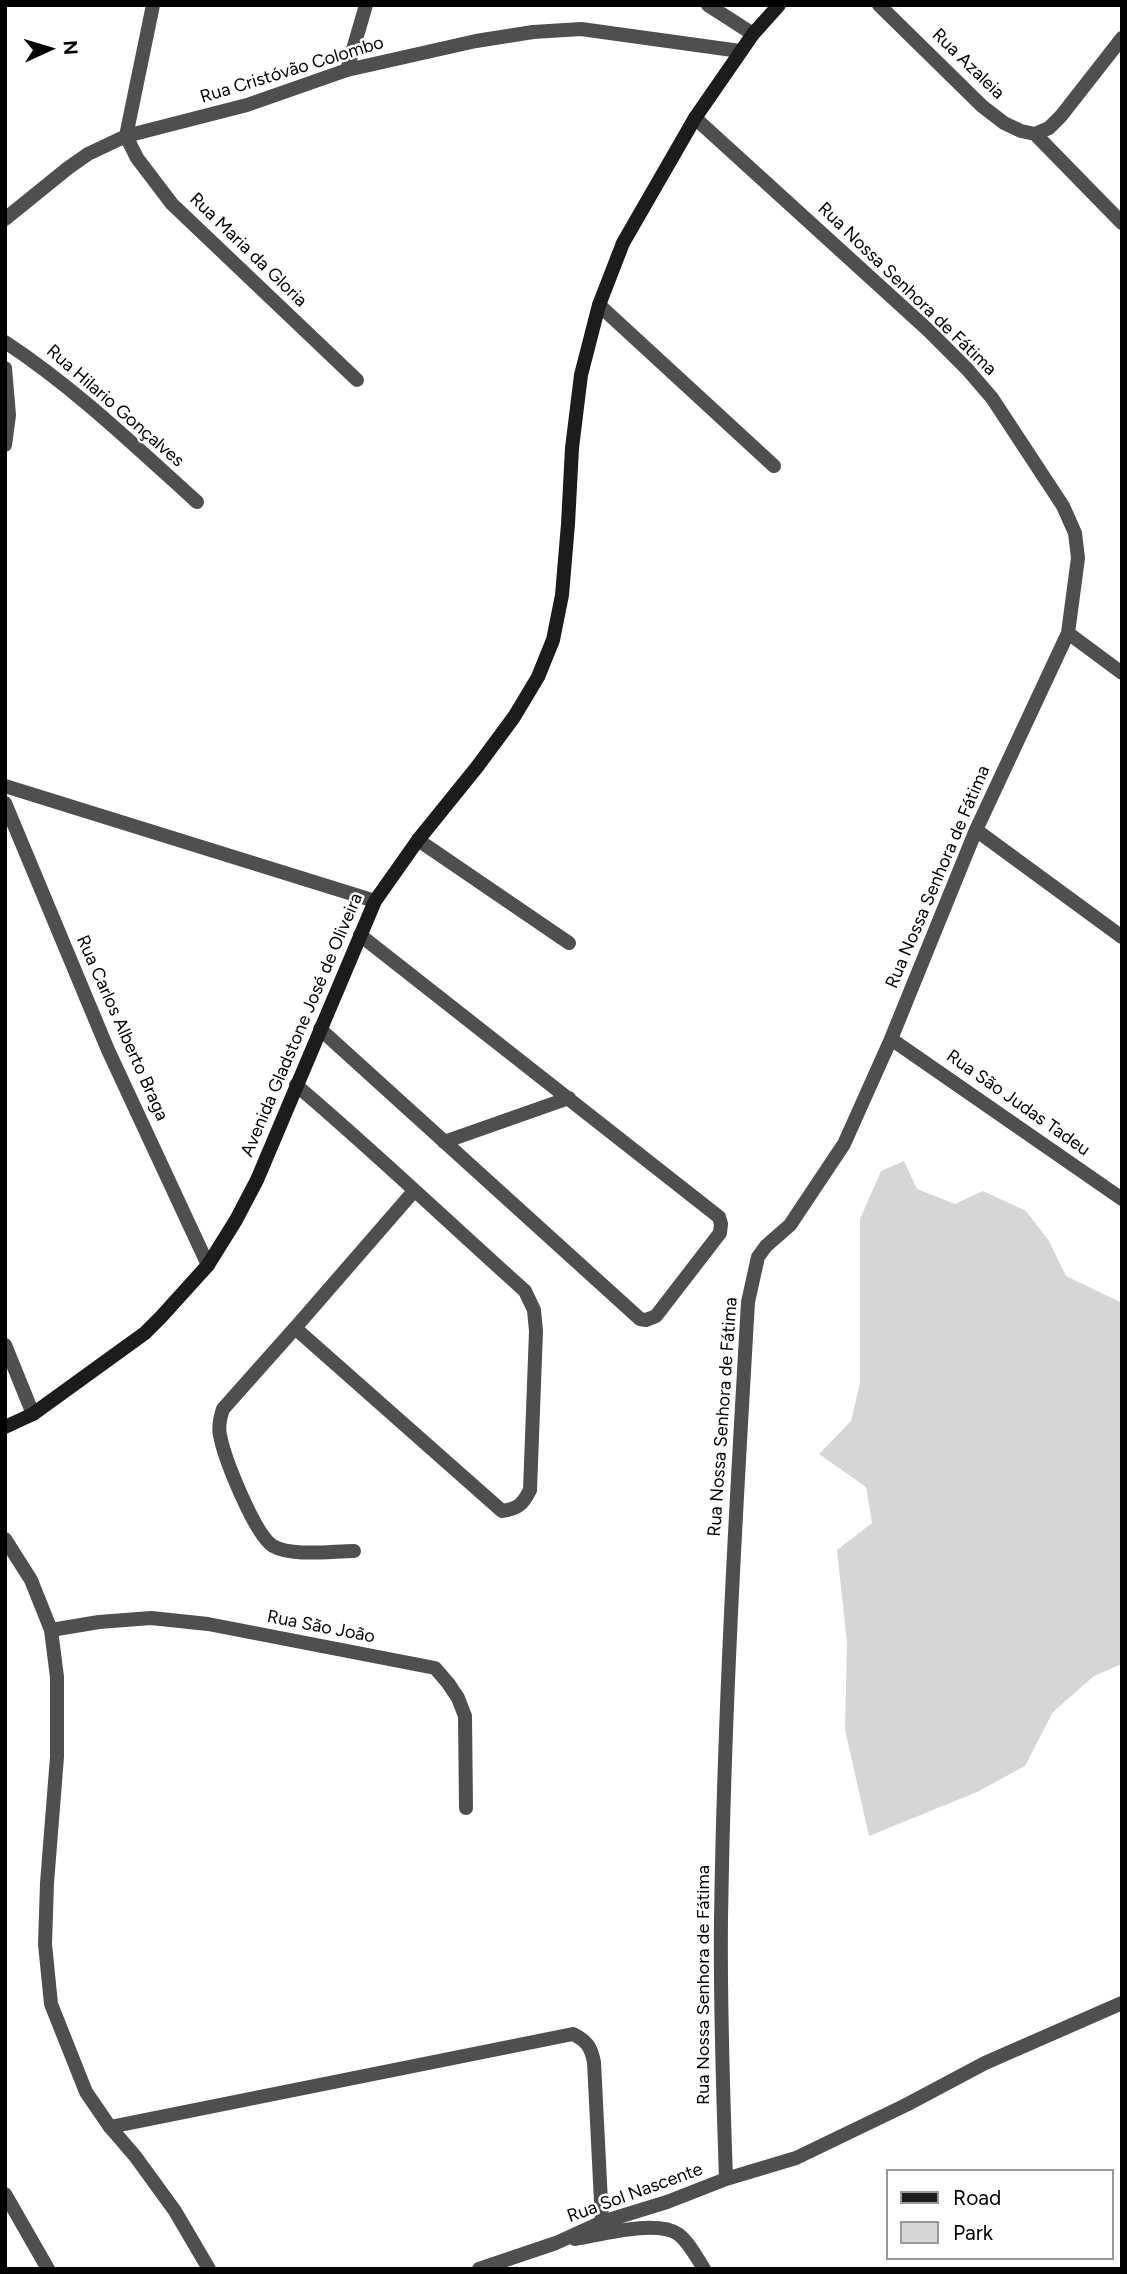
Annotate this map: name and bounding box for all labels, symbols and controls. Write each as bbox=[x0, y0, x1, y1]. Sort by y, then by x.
north arrow bbox=[14, 14, 84, 84]
street label: Rua Azaleia bbox=[927, 24, 1009, 104]
street label: Rua Cristóvão Colombo bbox=[198, 32, 386, 108]
text: N bbox=[58, 39, 82, 56]
street label: Rua Maria da Gloria bbox=[185, 188, 311, 312]
street label: Rua Nossa Senhora de Fátima bbox=[813, 198, 1001, 380]
street label: Rua Hilario Gonçalves bbox=[42, 340, 188, 472]
street label: Rua Nossa Senhora de Fátima bbox=[881, 762, 995, 992]
street label: Avenida Gladstone José de Oliveira bbox=[237, 890, 367, 1160]
street label: Rua Carlos Alberto Braga bbox=[71, 932, 173, 1124]
street label: Rua São Judas Tadeu bbox=[942, 1045, 1094, 1161]
street label: Rua Nossa Senhora de Fátima bbox=[704, 1297, 742, 1537]
street label: Rua São João bbox=[265, 1606, 377, 1648]
street label: Rua Nossa Senhora de Fátima bbox=[693, 1865, 715, 2105]
street label: Rua Sol Nascente bbox=[564, 2158, 706, 2228]
legend bbox=[886, 2169, 1113, 2260]
text: Road bbox=[953, 2185, 1001, 2210]
text: Park bbox=[953, 2220, 993, 2245]

